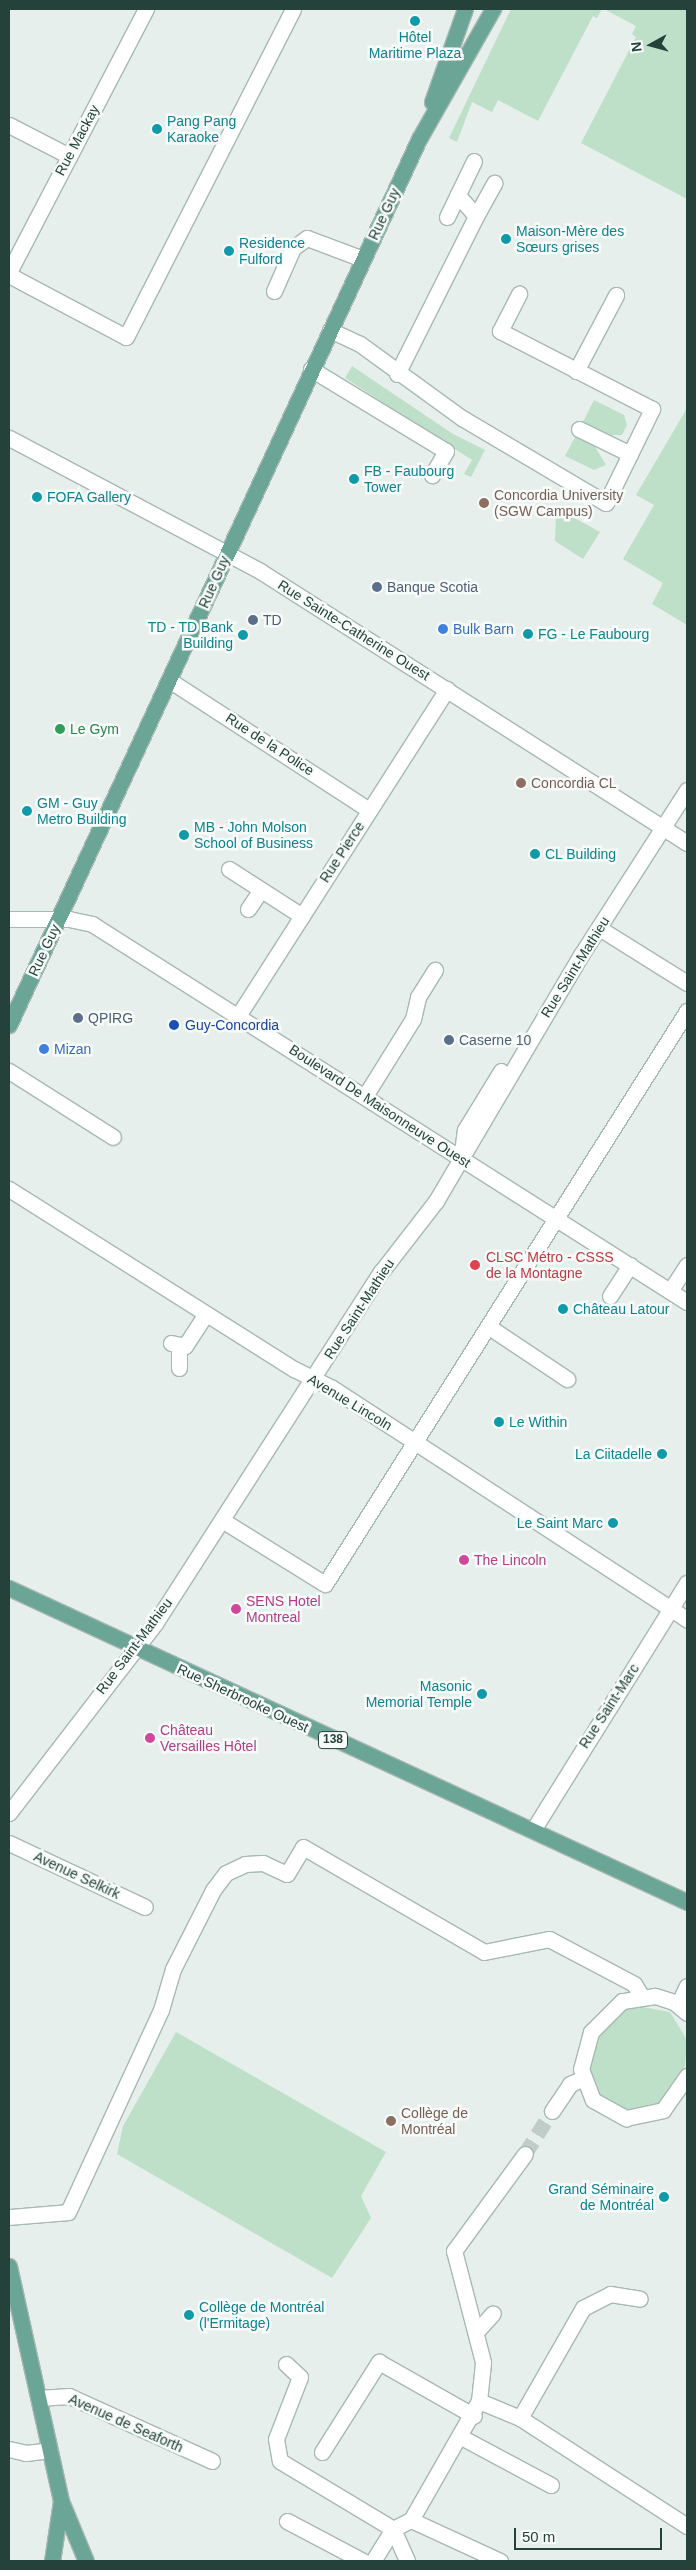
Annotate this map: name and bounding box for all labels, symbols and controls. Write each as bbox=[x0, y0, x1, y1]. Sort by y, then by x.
marker: Hôtel Maritime Plaza bbox=[409, 15, 421, 27]
north arrow bbox=[626, 20, 676, 70]
place label: Hôtel Maritime Plaza bbox=[369, 29, 461, 62]
text: N bbox=[628, 41, 645, 53]
street label: Rue Mackay bbox=[51, 102, 103, 178]
place label: Pang Pang Karaoke bbox=[167, 113, 236, 146]
marker: Pang Pang Karaoke bbox=[151, 123, 163, 135]
street label: Rue Guy bbox=[365, 185, 403, 243]
place label: Maison-Mère des Sœurs grises bbox=[516, 223, 624, 256]
marker: Maison-Mère des Sœurs grises bbox=[500, 233, 512, 245]
place label: Residence Fulford bbox=[239, 235, 305, 268]
marker: Residence Fulford bbox=[223, 245, 235, 257]
place label: FB - Faubourg Tower bbox=[364, 463, 454, 496]
marker: FB - Faubourg Tower bbox=[348, 473, 360, 485]
place label: Concordia University (SGW Campus) bbox=[494, 487, 623, 520]
place label: FOFA Gallery bbox=[47, 489, 132, 505]
marker: FOFA Gallery bbox=[31, 491, 43, 503]
marker: Concordia University (SGW Campus) bbox=[478, 497, 490, 509]
street label: Rue Guy bbox=[195, 553, 233, 611]
street label: Rue Sainte-Catherine Ouest bbox=[275, 576, 433, 684]
place label: Banque Scotia bbox=[387, 579, 478, 595]
marker: Banque Scotia bbox=[371, 581, 383, 593]
place label: TD bbox=[263, 612, 282, 628]
marker: TD bbox=[247, 614, 259, 626]
place label: TD - TD Bank Building bbox=[147, 619, 233, 652]
place label: Bulk Barn bbox=[453, 621, 514, 637]
marker: Bulk Barn bbox=[437, 623, 449, 635]
place label: FG - Le Faubourg bbox=[538, 626, 649, 642]
marker: FG - Le Faubourg bbox=[522, 628, 534, 640]
marker: TD - TD Bank Building bbox=[237, 629, 249, 641]
street label: Rue de la Police bbox=[223, 709, 317, 779]
place label: Le Gym bbox=[70, 721, 119, 737]
marker: Le Gym bbox=[54, 723, 66, 735]
place label: Concordia CL bbox=[531, 775, 617, 791]
marker: Concordia CL bbox=[515, 777, 527, 789]
place label: GM - Guy Metro Building bbox=[37, 795, 126, 828]
marker: GM - Guy Metro Building bbox=[21, 805, 33, 817]
street label: Rue Pierce bbox=[316, 818, 368, 886]
place label: MB - John Molson School of Business bbox=[194, 819, 313, 852]
marker: MB - John Molson School of Business bbox=[178, 829, 190, 841]
place label: CL Building bbox=[545, 846, 617, 862]
marker: CL Building bbox=[529, 848, 541, 860]
street label: Rue Saint-Mathieu bbox=[537, 913, 613, 1021]
street label: Rue Guy bbox=[25, 921, 63, 979]
place label: QPIRG bbox=[88, 1010, 133, 1026]
marker: QPIRG bbox=[72, 1012, 84, 1024]
place label: Guy-Concordia bbox=[185, 1017, 279, 1033]
marker: Guy-Concordia bbox=[167, 1018, 181, 1032]
place label: Caserne 10 bbox=[459, 1032, 531, 1048]
marker: Caserne 10 bbox=[443, 1034, 455, 1046]
place label: Mizan bbox=[54, 1041, 91, 1057]
street label: Boulevard De Maisonneuve Ouest bbox=[286, 1041, 474, 1171]
marker: Mizan bbox=[38, 1043, 50, 1055]
place label: CLSC Métro - CSSS de la Montagne bbox=[486, 1249, 614, 1282]
street label: Rue Saint-Mathieu bbox=[320, 1256, 398, 1362]
marker: CLSC Métro - CSSS de la Montagne bbox=[468, 1258, 482, 1272]
place label: Château Latour bbox=[573, 1301, 670, 1317]
marker: Château Latour bbox=[557, 1303, 569, 1315]
street label: Avenue Lincoln bbox=[305, 1370, 395, 1434]
place label: Le Within bbox=[509, 1414, 567, 1430]
marker: Le Within bbox=[493, 1416, 505, 1428]
place label: La Ciitadelle bbox=[575, 1446, 652, 1462]
marker: La Ciitadelle bbox=[656, 1448, 668, 1460]
place label: Le Saint Marc bbox=[517, 1515, 603, 1531]
marker: Le Saint Marc bbox=[607, 1517, 619, 1529]
place label: The Lincoln bbox=[474, 1552, 546, 1568]
marker: The Lincoln bbox=[458, 1554, 470, 1566]
place label: SENS Hotel Montreal bbox=[246, 1593, 321, 1625]
street label: Rue Saint-Mathieu bbox=[92, 1595, 176, 1697]
marker: SENS Hotel Montreal bbox=[230, 1603, 242, 1615]
street label: Rue Sherbrooke Ouest bbox=[175, 1660, 311, 1736]
street label: Rue Saint-Marc bbox=[575, 1661, 643, 1751]
place label: Masonic Memorial Temple bbox=[365, 1678, 472, 1710]
marker: Masonic Memorial Temple bbox=[476, 1688, 488, 1700]
place label: Château Versailles Hôtel bbox=[160, 1722, 256, 1754]
road number: 138 bbox=[317, 1730, 349, 1750]
marker: Château Versailles Hôtel bbox=[144, 1732, 156, 1744]
street label: Avenue Selkirk bbox=[31, 1848, 123, 1902]
place label: Collège de Montréal bbox=[401, 2105, 468, 2138]
marker: Collège de Montréal bbox=[385, 2115, 397, 2127]
place label: Grand Séminaire de Montréal bbox=[548, 2181, 654, 2214]
marker: Grand Séminaire de Montréal bbox=[658, 2191, 670, 2203]
place label: Collège de Montréal (l'Ermitage) bbox=[199, 2299, 324, 2332]
marker: Collège de Montréal (l'Ermitage) bbox=[183, 2309, 195, 2321]
street label: Avenue de Seaforth bbox=[66, 2390, 186, 2456]
scale bar bbox=[516, 2518, 664, 2550]
text: 50 m bbox=[522, 2528, 555, 2545]

